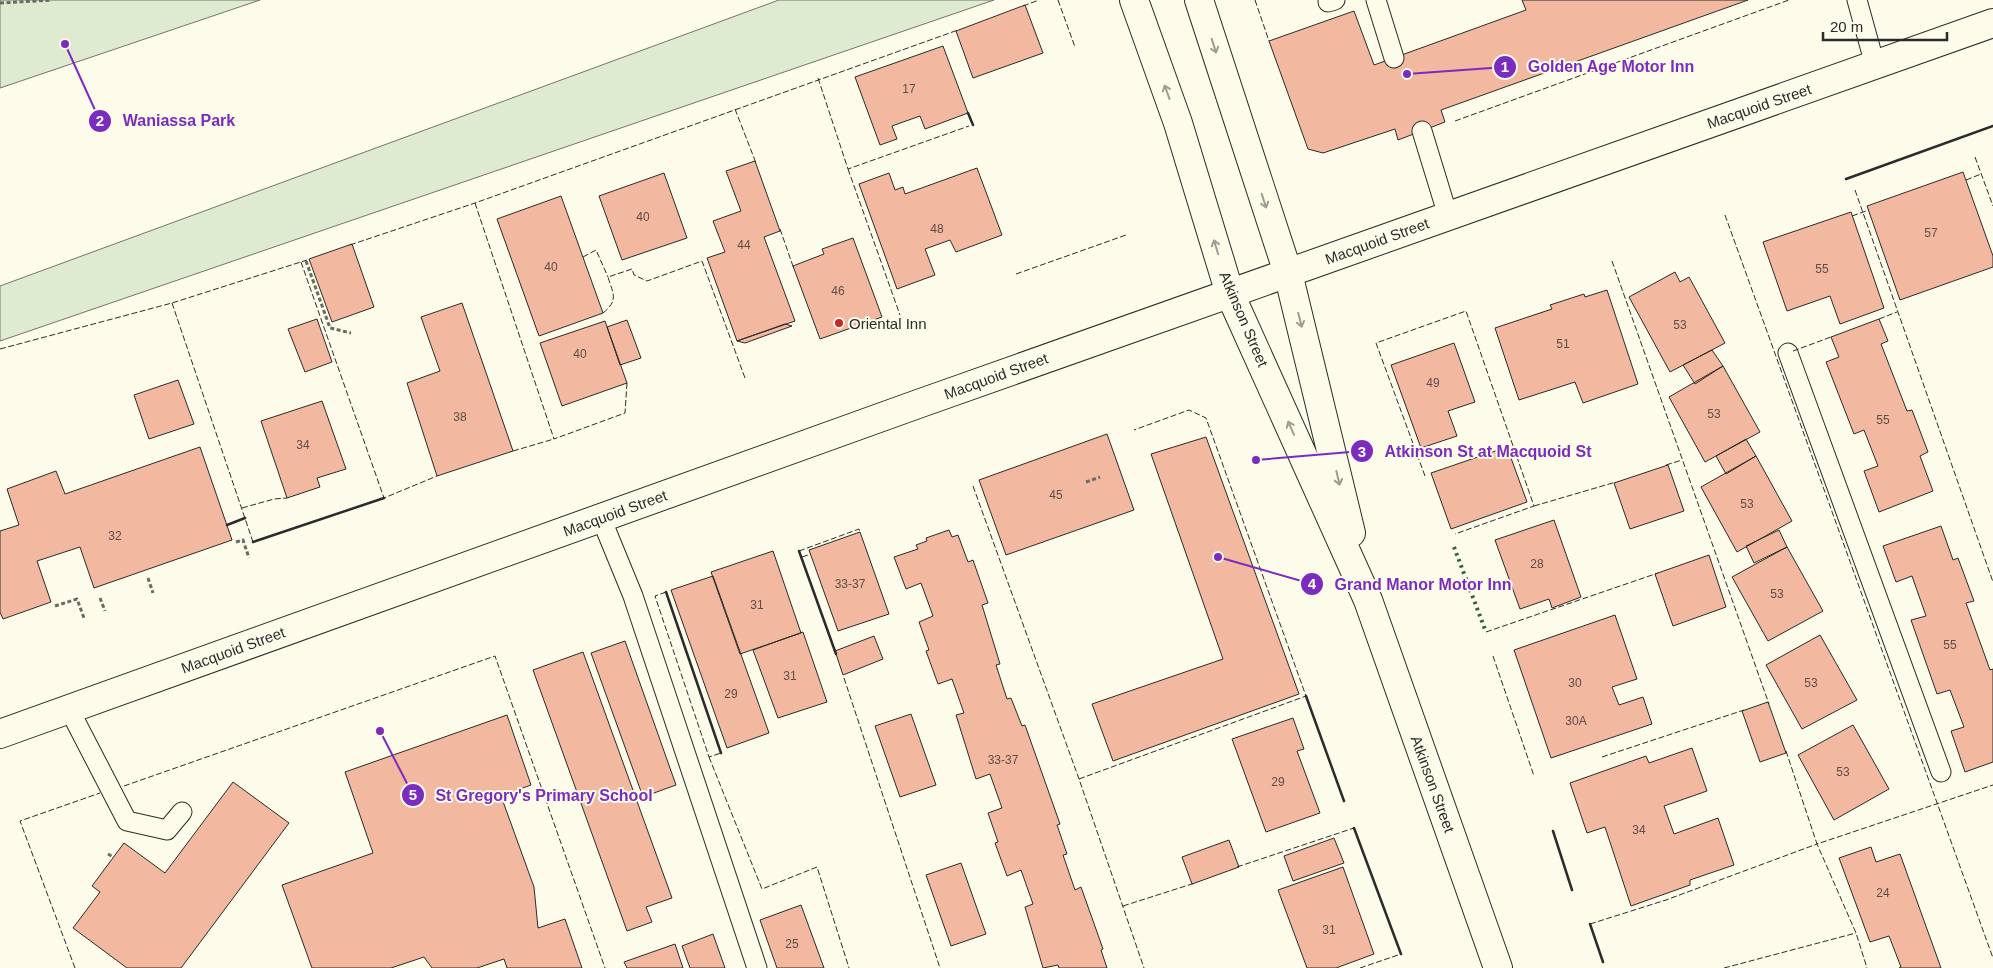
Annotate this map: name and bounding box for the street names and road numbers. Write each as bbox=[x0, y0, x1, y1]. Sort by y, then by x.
street label: Macquoid Street bbox=[1705, 80, 1814, 132]
street label: Macquoid Street bbox=[1323, 214, 1432, 268]
street label: Atkinson Street bbox=[1216, 269, 1272, 370]
street label: Macquoid Street bbox=[942, 349, 1051, 403]
street label: Macquoid Street bbox=[561, 486, 670, 540]
street label: Macquoid Street bbox=[179, 623, 288, 677]
street label: Atkinson Street bbox=[1408, 733, 1459, 835]

